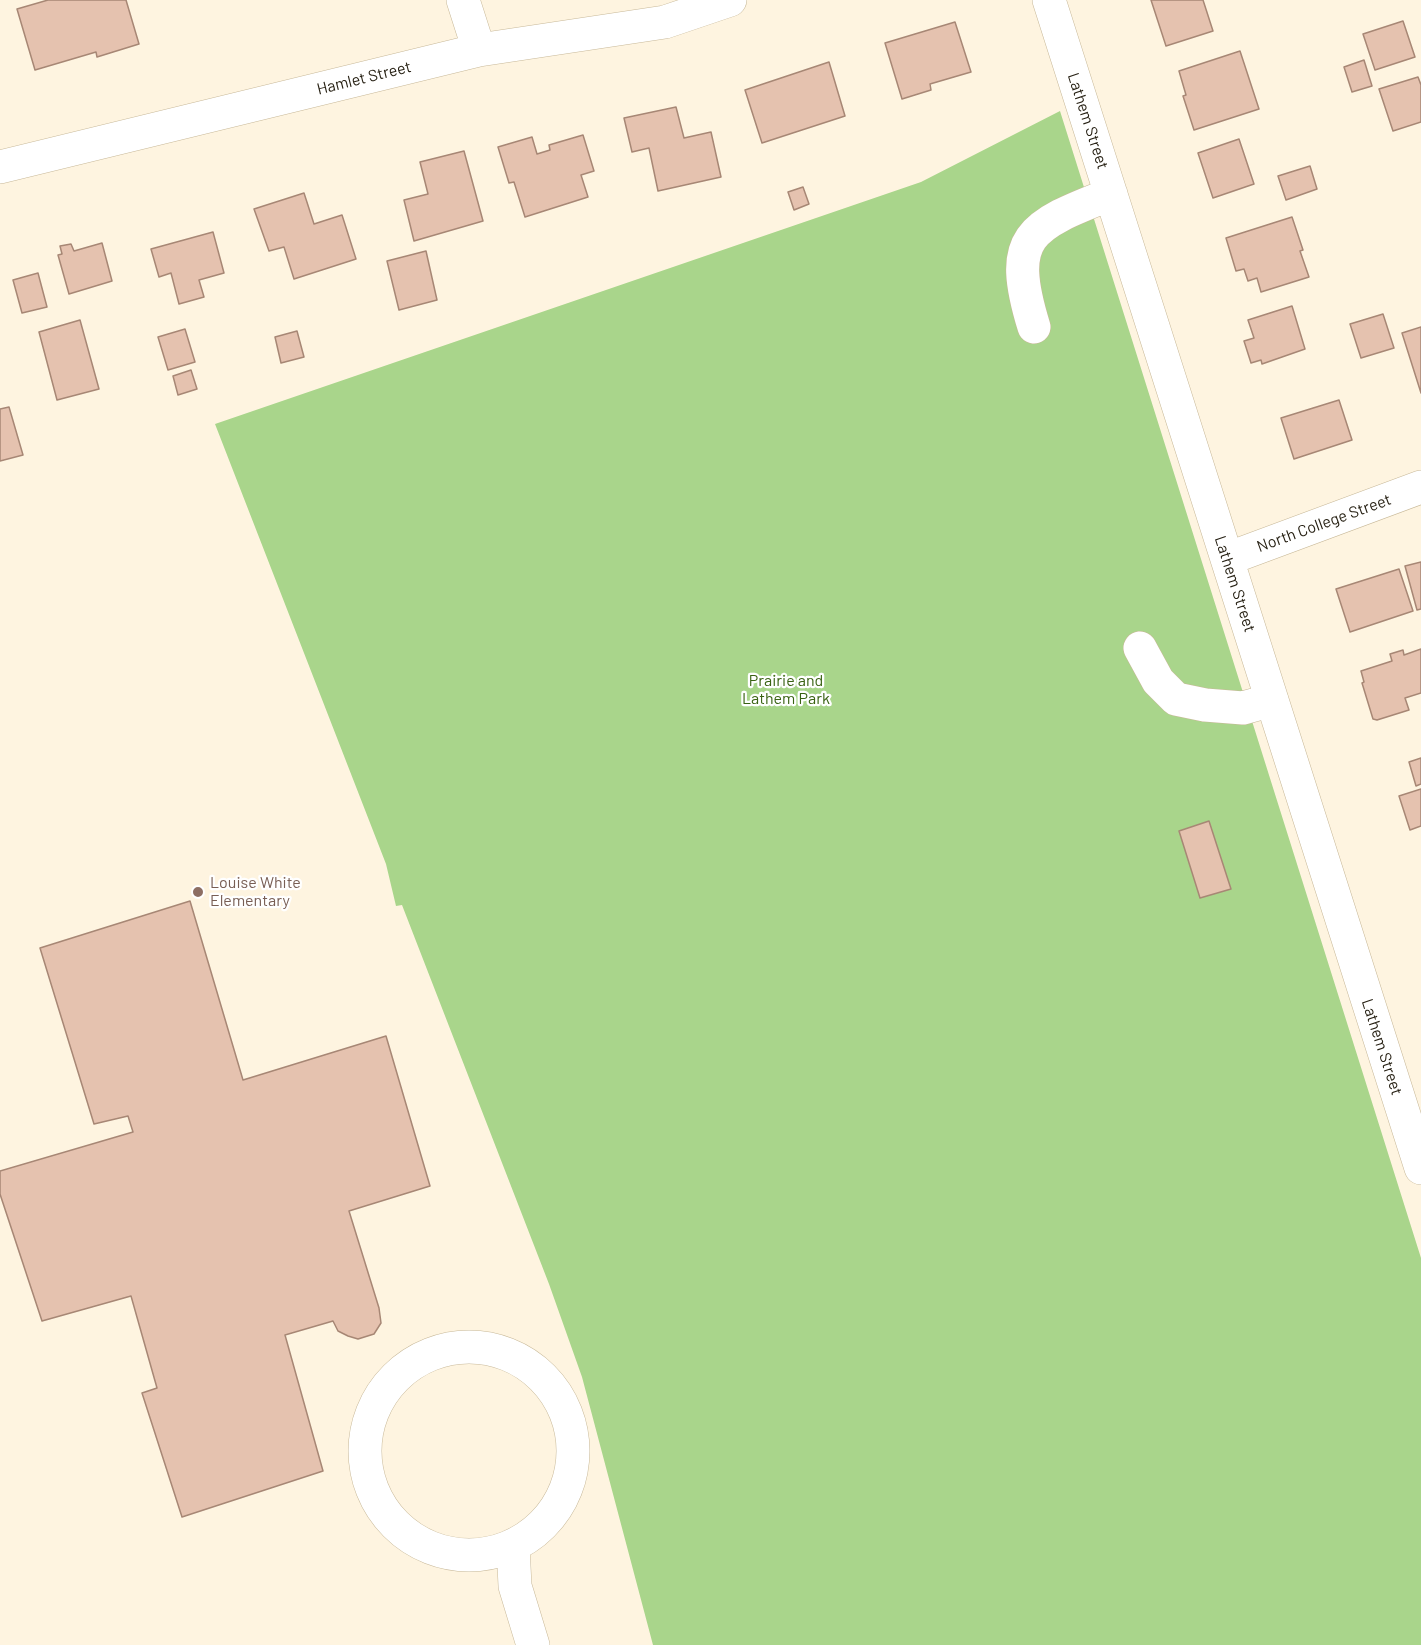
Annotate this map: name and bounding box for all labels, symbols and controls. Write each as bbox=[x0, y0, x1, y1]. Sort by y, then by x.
street label: Hamlet Street bbox=[315, 57, 413, 99]
street label: Lathem Street bbox=[1063, 70, 1113, 172]
street label: North College Street bbox=[1254, 490, 1394, 556]
street label: Lathem Street bbox=[1210, 533, 1260, 635]
park label: Prairie and Lathem Park bbox=[742, 671, 830, 709]
place label: Louise White Elementary bbox=[210, 873, 301, 911]
marker: Louise White Elementary bbox=[191, 885, 205, 899]
street label: Lathem Street bbox=[1357, 996, 1407, 1098]

